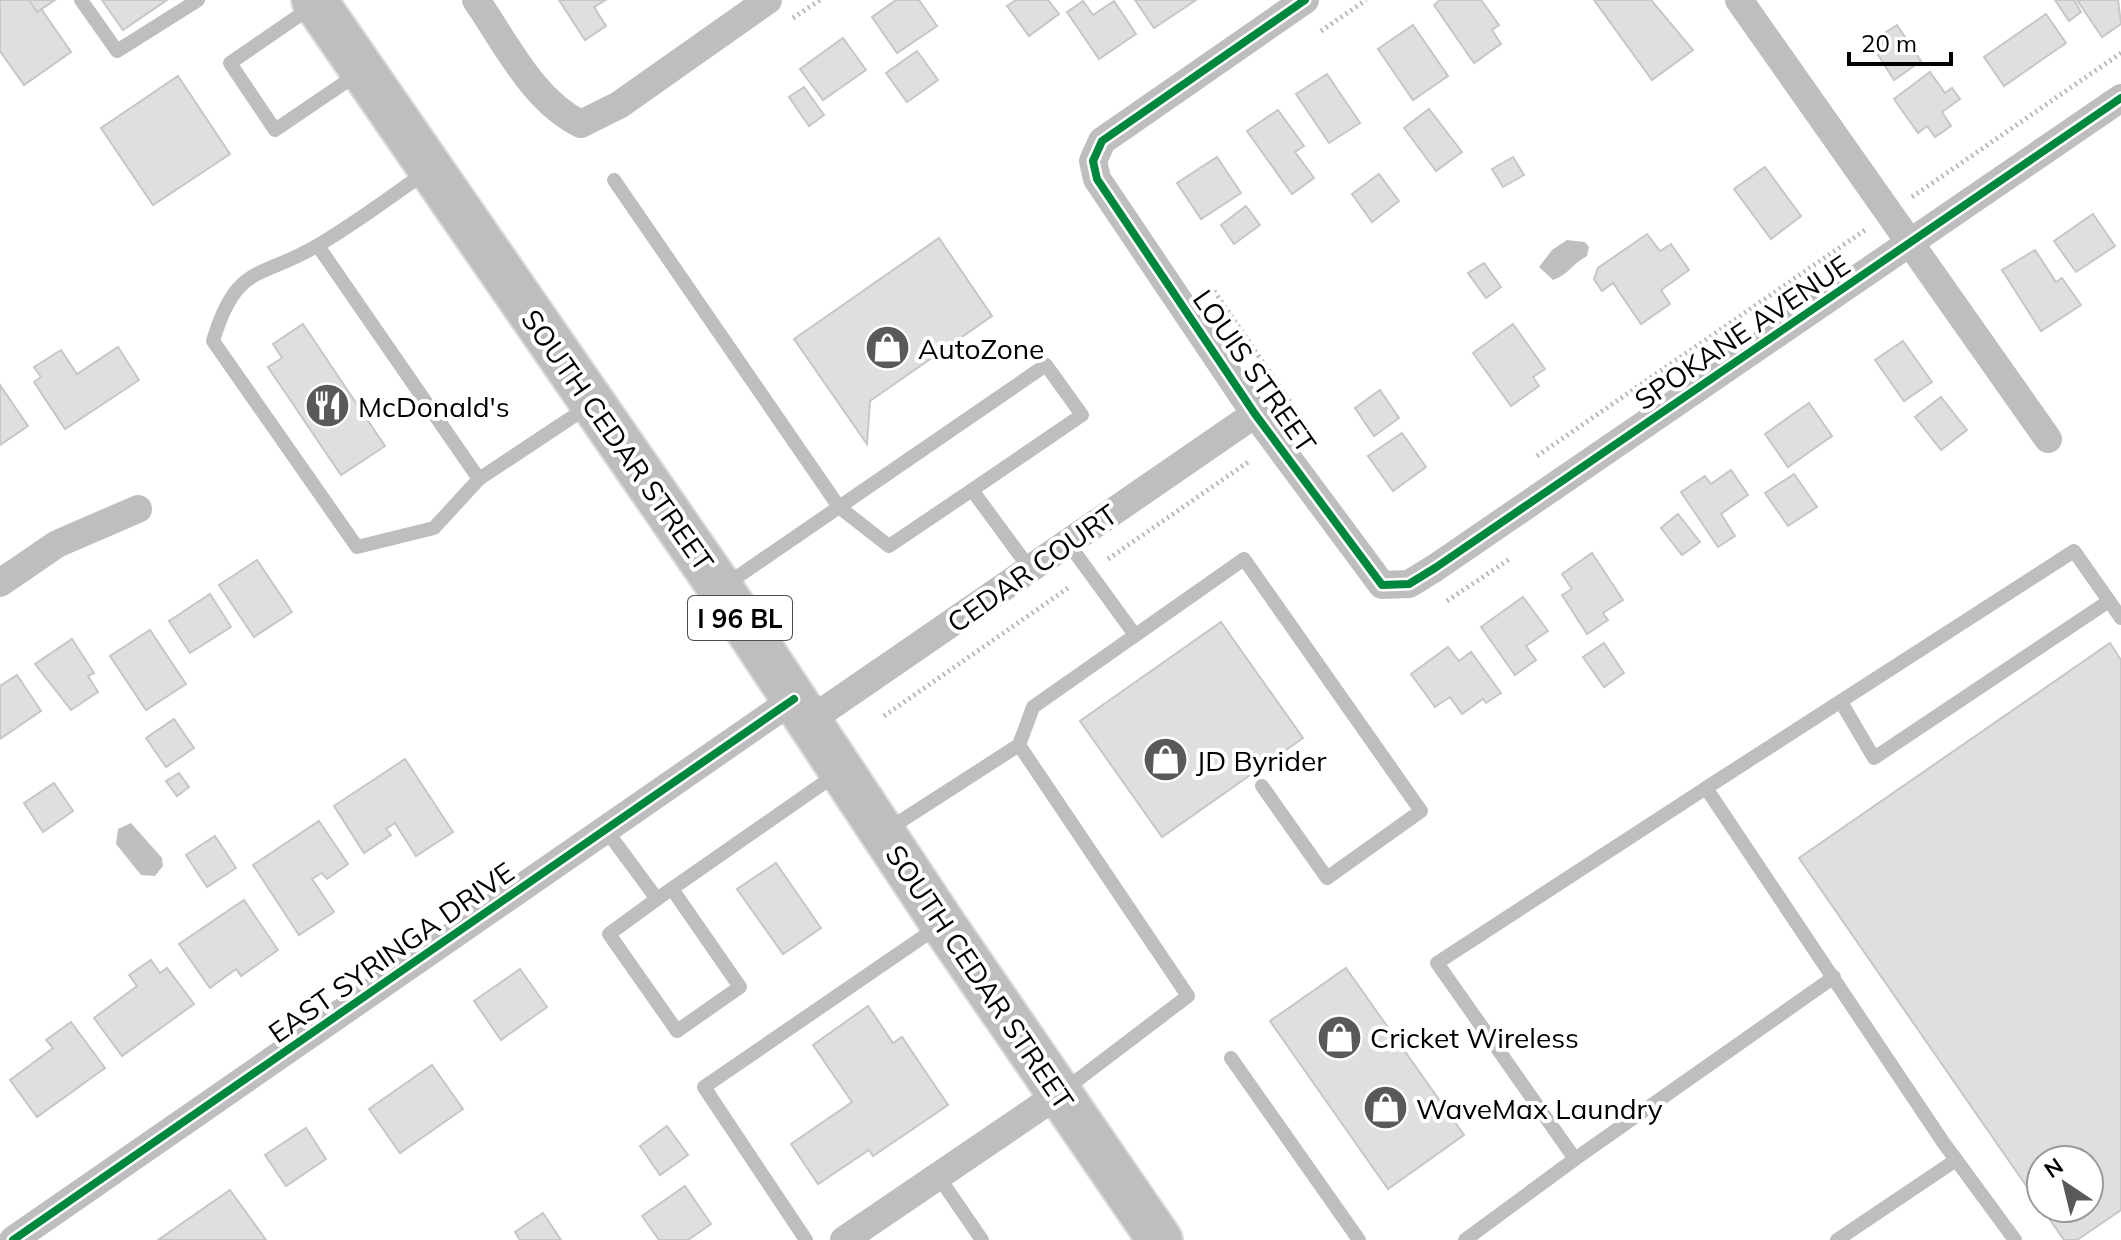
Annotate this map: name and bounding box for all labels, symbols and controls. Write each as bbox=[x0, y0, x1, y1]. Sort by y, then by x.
scale bar bbox=[1849, 16, 1951, 66]
text: 20 m bbox=[1861, 28, 1917, 58]
street label: SPOKANE AVENUE bbox=[1628, 247, 1856, 417]
street label: LOUIS STREET bbox=[1186, 283, 1324, 459]
street label: SOUTH CEDAR STREET bbox=[514, 302, 722, 578]
shop icon: AutoZone bbox=[863, 324, 911, 372]
place label: AutoZone bbox=[918, 331, 1044, 366]
restaurant icon: McDonald's bbox=[303, 382, 351, 430]
place label: McDonald's bbox=[358, 389, 510, 424]
street label: CEDAR COURT bbox=[940, 496, 1124, 640]
road number: I 96 BL bbox=[688, 596, 792, 640]
shop icon: JD Byrider bbox=[1141, 736, 1189, 784]
place label: JD Byrider bbox=[1196, 743, 1327, 778]
street label: SOUTH CEDAR STREET bbox=[878, 838, 1082, 1116]
street label: EAST SYRINGA DRIVE bbox=[262, 854, 520, 1050]
shop icon: Cricket Wireless bbox=[1315, 1013, 1363, 1061]
place label: Cricket Wireless bbox=[1370, 1020, 1579, 1055]
shop icon: WaveMax Laundry bbox=[1361, 1084, 1409, 1132]
place label: WaveMax Laundry bbox=[1416, 1091, 1663, 1126]
north arrow bbox=[2025, 1144, 2105, 1224]
text: N bbox=[2039, 1151, 2068, 1184]

